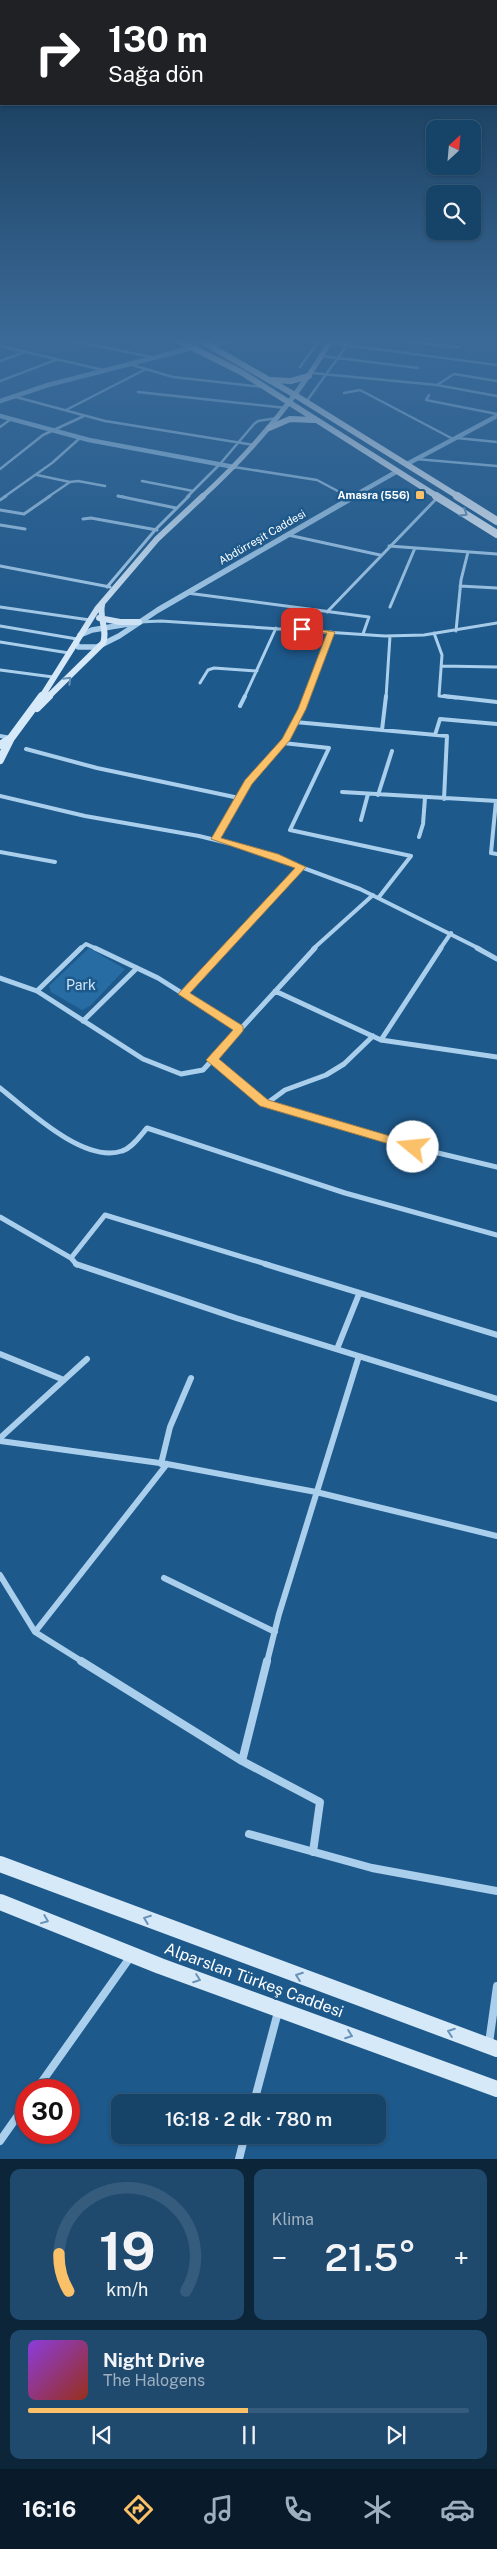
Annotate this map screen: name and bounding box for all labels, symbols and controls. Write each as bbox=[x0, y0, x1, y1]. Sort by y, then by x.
text: 130 m bbox=[108, 19, 208, 60]
icon: right bbox=[25, 20, 90, 85]
text: Sağa dön bbox=[108, 61, 204, 87]
north arrow bbox=[426, 120, 481, 175]
map controls bbox=[426, 120, 481, 240]
button: search bbox=[426, 185, 481, 240]
place label: Amasra (556) bbox=[338, 489, 410, 501]
marker: Amasra (556) bbox=[414, 489, 426, 501]
street label: Abdürreşit Caddesi bbox=[216, 507, 308, 568]
one-way arrow bbox=[458, 507, 467, 516]
pin bbox=[281, 608, 323, 650]
icon: arrive bbox=[288, 615, 316, 643]
one-way arrow bbox=[62, 677, 71, 686]
park label: Park bbox=[66, 977, 96, 993]
position arrow bbox=[386, 1120, 438, 1172]
one-way arrow bbox=[40, 1914, 49, 1924]
one-way arrow bbox=[143, 1915, 151, 1925]
street label: Alparslan Türkeş Caddesi bbox=[162, 1939, 346, 2021]
one-way arrow bbox=[295, 1972, 304, 1982]
one-way arrow bbox=[192, 1973, 201, 1983]
one-way arrow bbox=[447, 2028, 456, 2038]
one-way arrow bbox=[345, 2029, 353, 2039]
speed limit sign: 30 bbox=[15, 2079, 80, 2144]
text: 16:18 · 2 dk · 780 m bbox=[165, 2108, 332, 2130]
text: Klima bbox=[272, 2210, 314, 2229]
text: 19 bbox=[98, 2221, 155, 2282]
text: 21.5° bbox=[324, 2235, 416, 2280]
text: − bbox=[272, 2241, 287, 2274]
text: + bbox=[453, 2241, 469, 2274]
text: km/h bbox=[106, 2279, 148, 2300]
text: Night Drive bbox=[103, 2349, 205, 2371]
text: The Halogens bbox=[103, 2371, 205, 2390]
icon: previous bbox=[88, 2421, 116, 2449]
icon: pause bbox=[235, 2421, 263, 2449]
icon: next bbox=[382, 2421, 410, 2449]
icon: directions bbox=[121, 2492, 156, 2527]
icon: music bbox=[201, 2492, 236, 2527]
icon: phone bbox=[280, 2492, 315, 2527]
icon: climate bbox=[360, 2492, 395, 2527]
icon: car bbox=[440, 2492, 475, 2527]
text: 16:16 bbox=[22, 2496, 76, 2522]

